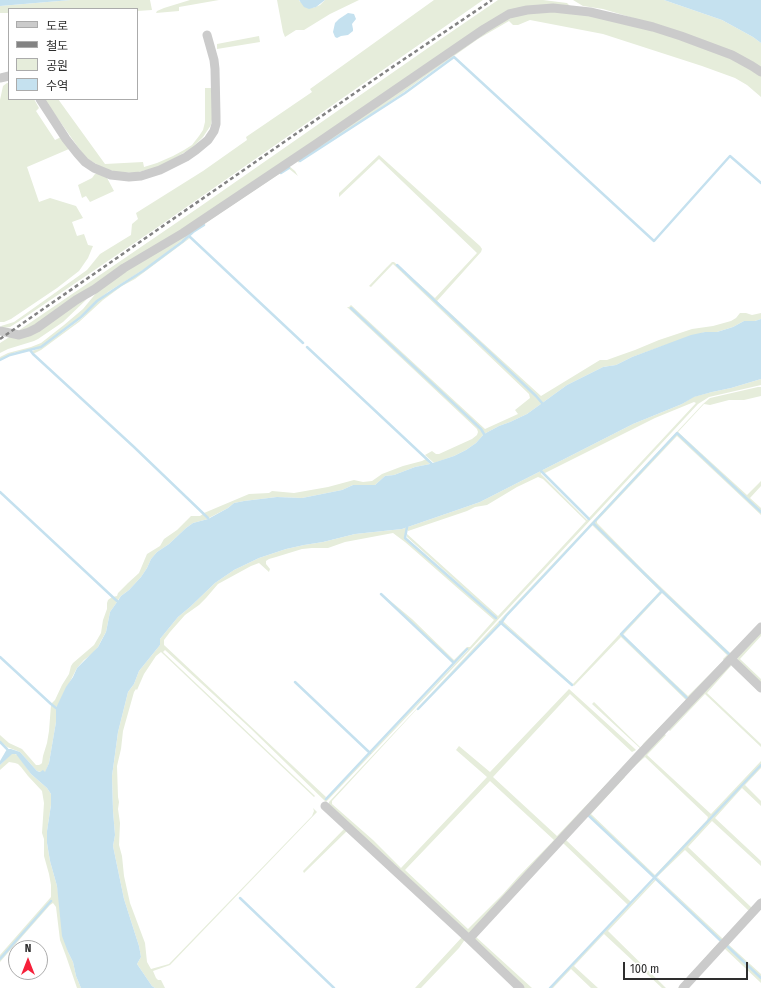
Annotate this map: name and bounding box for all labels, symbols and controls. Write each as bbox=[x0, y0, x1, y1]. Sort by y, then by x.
legend bbox=[8, 8, 138, 100]
text: 도로 bbox=[46, 19, 68, 33]
text: 철도 bbox=[46, 39, 68, 53]
text: 공원 bbox=[46, 59, 68, 73]
text: 수역 bbox=[46, 79, 68, 93]
north arrow bbox=[8, 940, 48, 980]
text: N bbox=[25, 942, 31, 955]
scale bar bbox=[625, 954, 750, 980]
text: 100 m bbox=[630, 962, 659, 976]

